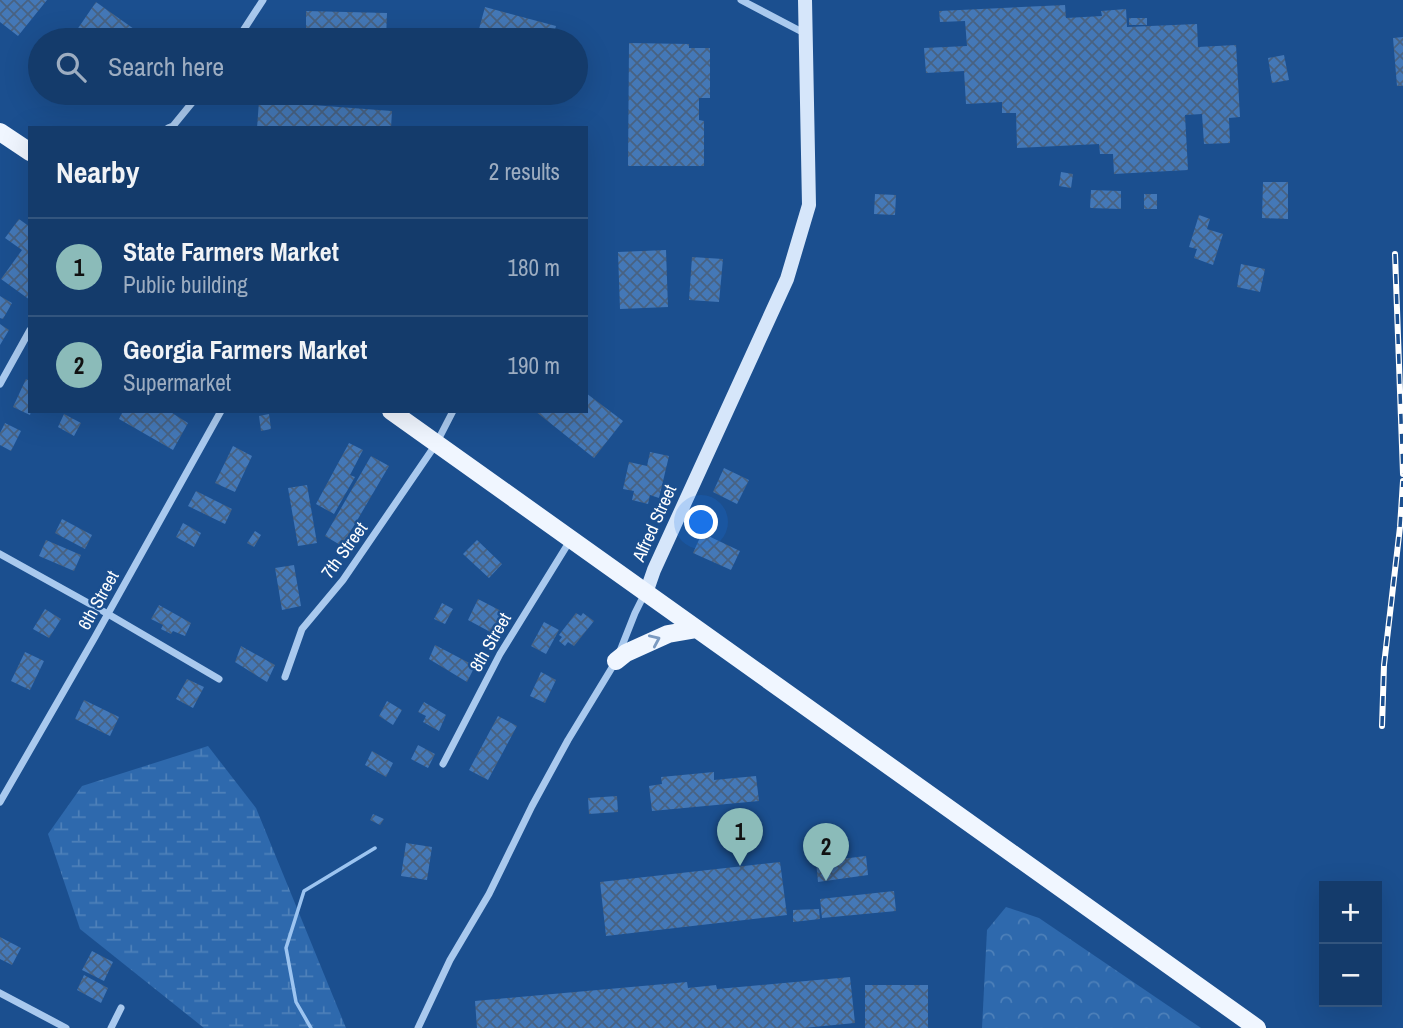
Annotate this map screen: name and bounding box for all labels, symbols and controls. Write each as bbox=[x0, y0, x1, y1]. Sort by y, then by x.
search box bbox=[28, 28, 588, 105]
icon: search bbox=[52, 48, 90, 86]
text: Search here bbox=[108, 49, 224, 84]
text: Nearby bbox=[56, 152, 139, 192]
text: 2 results bbox=[489, 156, 560, 187]
text: State Farmers Market bbox=[123, 234, 339, 269]
text: 1 bbox=[74, 252, 84, 283]
text: 180 m bbox=[508, 252, 560, 283]
text: Public building bbox=[123, 269, 248, 300]
text: Georgia Farmers Market bbox=[123, 332, 367, 367]
text: 2 bbox=[74, 350, 84, 381]
text: 190 m bbox=[508, 350, 560, 381]
text: Supermarket bbox=[123, 367, 231, 398]
street label: Alfred Street bbox=[625, 480, 682, 566]
your location bbox=[684, 505, 718, 539]
street label: 7th Street bbox=[315, 517, 373, 583]
street label: 6th Street bbox=[72, 566, 124, 634]
street label: 8th Street bbox=[463, 608, 517, 676]
one-way arrow bbox=[647, 634, 660, 648]
pin: 1 bbox=[717, 808, 763, 866]
pin: 2 bbox=[803, 823, 849, 881]
map controls bbox=[1319, 881, 1382, 1007]
button: + bbox=[1319, 881, 1382, 944]
button: − bbox=[1319, 944, 1382, 1007]

